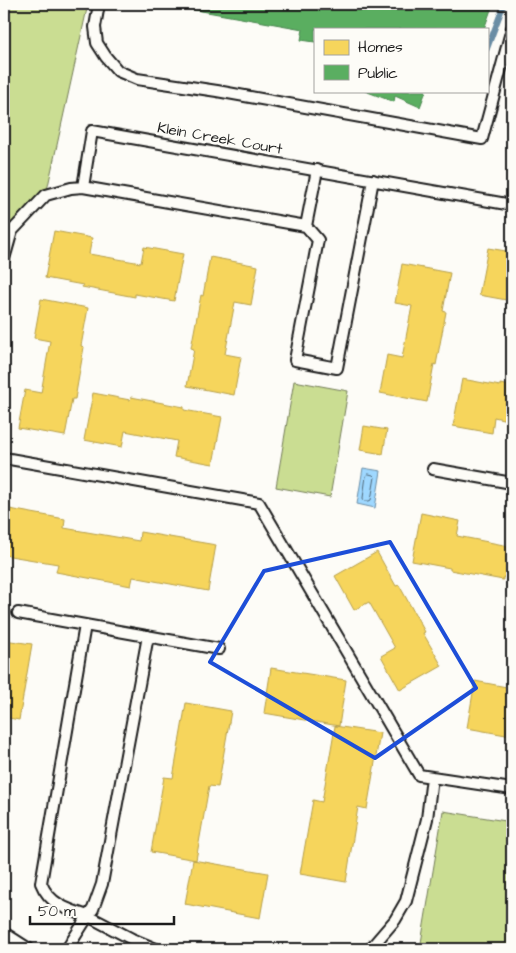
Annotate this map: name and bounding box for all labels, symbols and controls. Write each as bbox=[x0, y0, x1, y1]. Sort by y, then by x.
legend bbox=[314, 28, 488, 92]
text: Homes bbox=[358, 37, 403, 58]
text: Public bbox=[358, 63, 398, 84]
street label: Klein Creek Court bbox=[156, 117, 284, 160]
scale bar bbox=[30, 893, 174, 925]
text: 50 m bbox=[38, 901, 76, 922]

